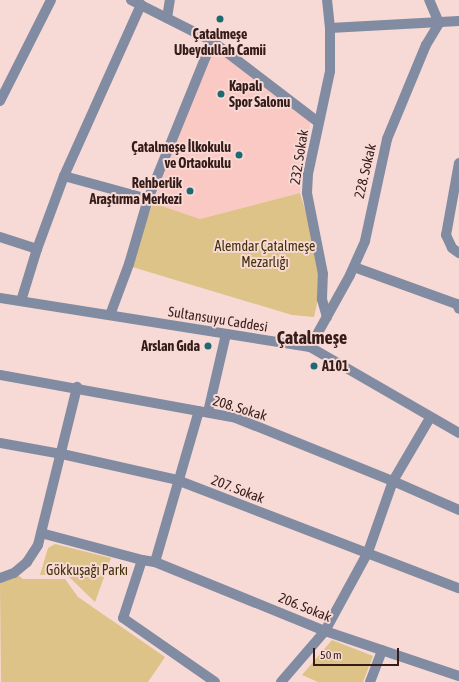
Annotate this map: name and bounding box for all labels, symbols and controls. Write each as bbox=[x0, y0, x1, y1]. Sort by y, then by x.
marker: Çatalmeşe Ubeydullah Camii bbox=[215, 14, 225, 24]
place label: Çatalmeşe Ubeydullah Camii bbox=[174, 26, 266, 58]
place label: Kapalı Spor Salonu bbox=[229, 78, 290, 110]
marker: Kapalı Spor Salonu bbox=[216, 89, 226, 99]
street label: 232. Sokak bbox=[286, 128, 312, 186]
place label: Çatalmeşe İlkokulu ve Ortaokulu bbox=[131, 139, 231, 172]
street label: 228. Sokak bbox=[351, 142, 379, 200]
marker: Çatalmeşe İlkokulu ve Ortaokulu bbox=[234, 150, 244, 160]
place label: Rehberlik Araştırma Merkezi bbox=[90, 175, 182, 208]
marker: Rehberlik Araştırma Merkezi bbox=[185, 186, 195, 196]
park label: Alemdar Çatalmeşe Mezarlığı bbox=[215, 238, 315, 270]
street label: Sultansuyu Caddesi bbox=[167, 303, 269, 335]
district label: Çatalmeşe bbox=[277, 327, 347, 349]
place label: Arslan Gıda bbox=[141, 338, 200, 354]
marker: Arslan Gıda bbox=[203, 341, 213, 351]
place label: A101 bbox=[322, 358, 349, 374]
marker: A101 bbox=[309, 361, 319, 371]
street label: 208. Sokak bbox=[211, 392, 269, 424]
street label: 207. Sokak bbox=[209, 471, 267, 507]
park label: Gökkuşağı Parkı bbox=[46, 562, 128, 578]
street label: 206. Sokak bbox=[276, 589, 334, 625]
scale bar bbox=[315, 640, 401, 666]
text: 50 m bbox=[320, 648, 342, 662]

